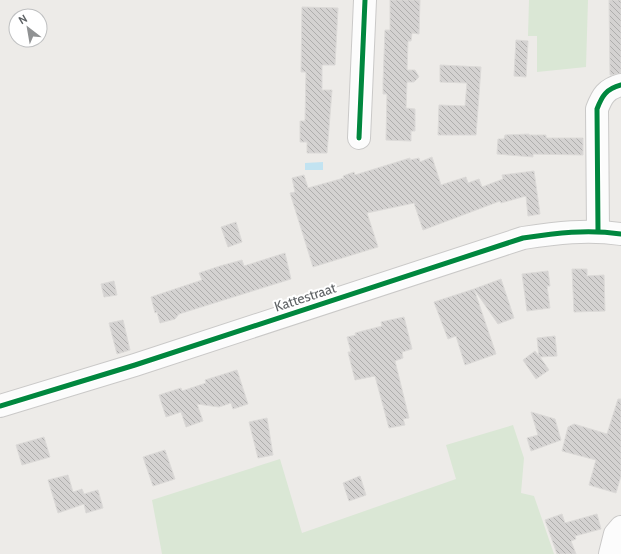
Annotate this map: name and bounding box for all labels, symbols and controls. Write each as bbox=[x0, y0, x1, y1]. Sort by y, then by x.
north arrow bbox=[8, 8, 48, 48]
text: N bbox=[16, 11, 30, 27]
street label: Kattestraat bbox=[272, 278, 338, 315]

